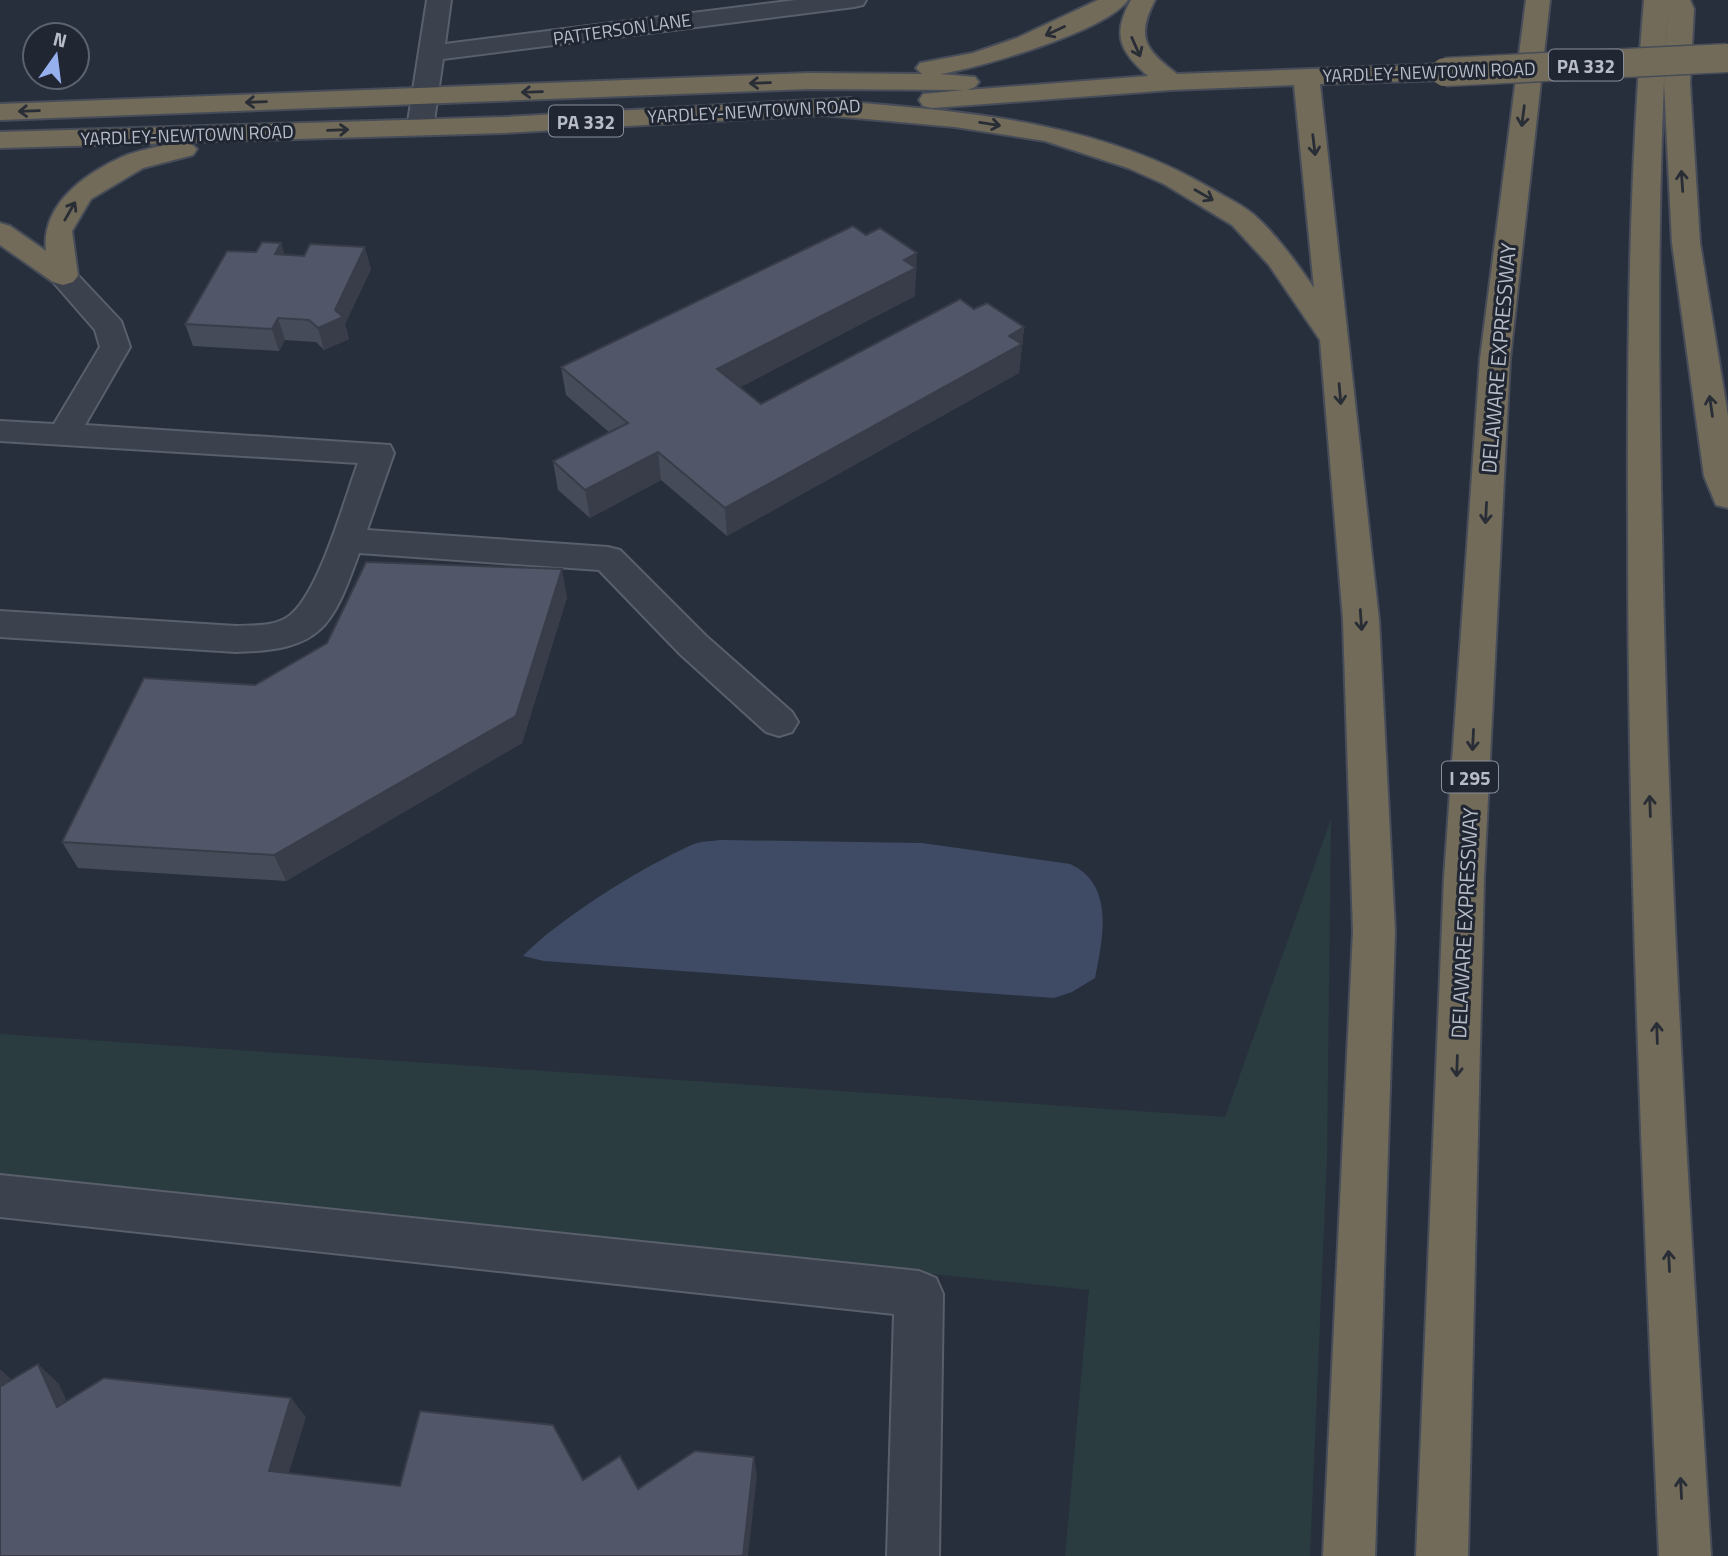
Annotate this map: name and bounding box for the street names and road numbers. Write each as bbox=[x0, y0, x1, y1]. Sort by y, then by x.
street label: PATTERSON LANE bbox=[551, 6, 693, 52]
road number: PA 332 bbox=[1549, 50, 1623, 80]
street label: YARDLEY-NEWTOWN ROAD bbox=[1322, 55, 1536, 89]
street label: YARDLEY-NEWTOWN ROAD bbox=[647, 92, 861, 130]
road number: PA 332 bbox=[549, 105, 623, 136]
street label: YARDLEY-NEWTOWN ROAD bbox=[80, 118, 294, 152]
street label: DELAWARE EXPRESSWAY bbox=[1472, 241, 1524, 475]
road number: I 295 bbox=[1442, 762, 1498, 792]
street label: DELAWARE EXPRESSWAY bbox=[1442, 806, 1486, 1039]

